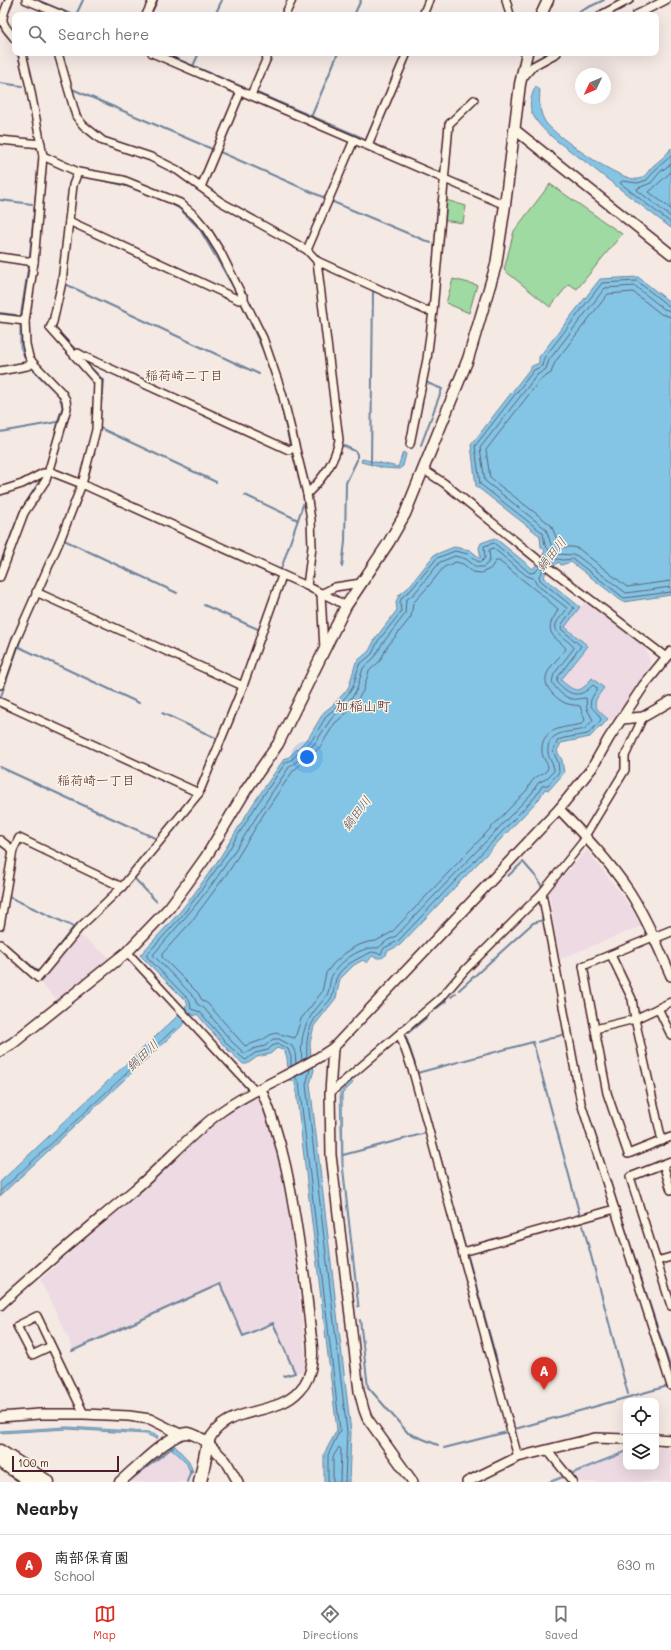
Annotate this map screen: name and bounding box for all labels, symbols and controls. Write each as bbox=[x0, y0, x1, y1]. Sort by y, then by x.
search box bbox=[12, 12, 659, 56]
icon: search bbox=[26, 23, 48, 45]
text: Search here bbox=[58, 24, 149, 44]
north arrow bbox=[575, 68, 611, 104]
district label: 稲荷崎二丁目 bbox=[145, 366, 223, 383]
water label: 鍋田川 bbox=[532, 533, 569, 574]
district label: 加稲山町 bbox=[335, 696, 391, 715]
your location bbox=[297, 747, 317, 767]
district label: 稲荷崎一丁目 bbox=[57, 771, 135, 788]
water label: 鍋田川 bbox=[337, 792, 374, 833]
water label: 鍋田川 bbox=[122, 1035, 162, 1074]
pin: A bbox=[531, 1357, 557, 1390]
map controls bbox=[623, 1398, 659, 1470]
button: locate bbox=[623, 1398, 659, 1434]
button: layers bbox=[623, 1434, 659, 1470]
scale bar bbox=[12, 1454, 119, 1473]
text: 100 m bbox=[18, 1455, 49, 1470]
text: Nearby bbox=[16, 1497, 78, 1519]
text: 南部保育園 bbox=[54, 1547, 129, 1567]
text: A bbox=[24, 1556, 34, 1573]
text: 630 m bbox=[617, 1556, 655, 1573]
text: School bbox=[54, 1567, 95, 1584]
tab: Map bbox=[93, 1603, 116, 1642]
tab: Directions bbox=[302, 1603, 358, 1642]
tab: Saved bbox=[545, 1603, 578, 1642]

